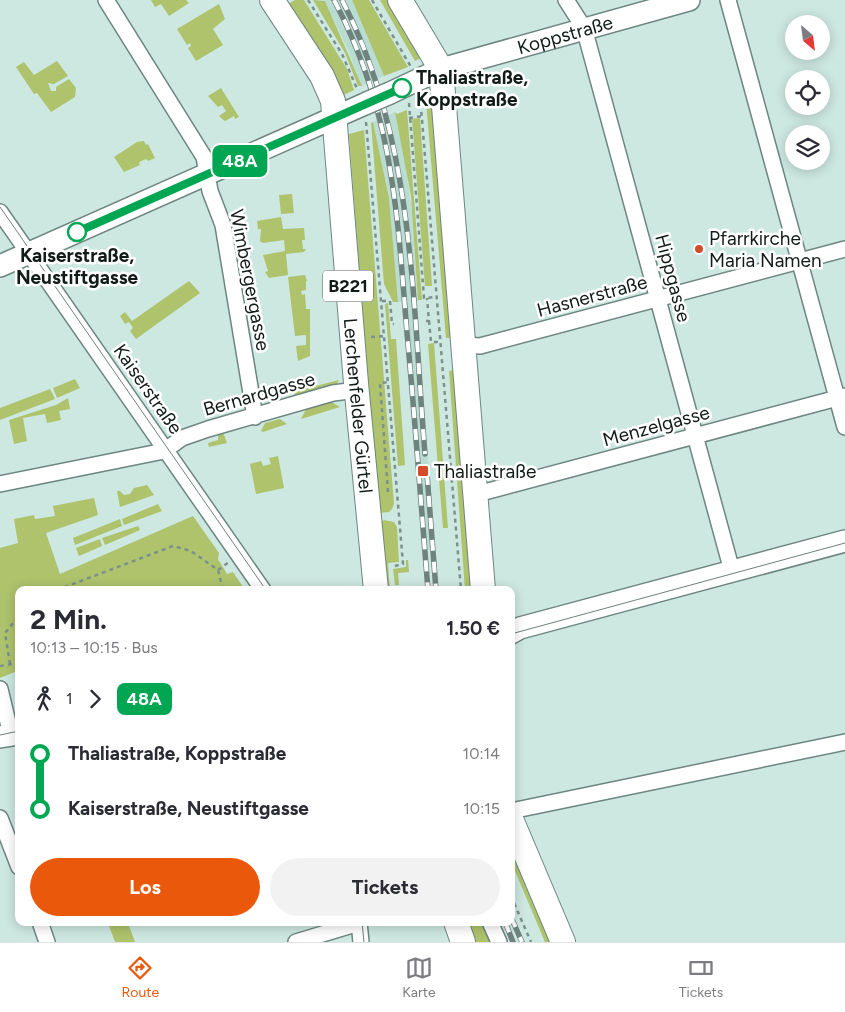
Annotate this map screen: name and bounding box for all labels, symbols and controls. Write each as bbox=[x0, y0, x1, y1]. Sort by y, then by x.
street label: Koppstraße bbox=[515, 10, 615, 59]
north arrow bbox=[785, 15, 830, 60]
map controls bbox=[785, 15, 830, 170]
place label: Thaliastraße, Koppstraße bbox=[416, 66, 528, 111]
button: locate bbox=[785, 70, 830, 115]
marker: Thaliastraße, Koppstraße bbox=[392, 78, 412, 98]
button: layers bbox=[785, 125, 830, 170]
line badge: 48A bbox=[211, 145, 269, 177]
text: 48A bbox=[222, 150, 258, 172]
street label: Wimbergergasse bbox=[225, 207, 275, 353]
marker: Kaiserstraße, Neustiftgasse bbox=[67, 222, 87, 242]
place label: Pfarrkirche Maria Namen bbox=[709, 227, 822, 272]
street label: Hippgasse bbox=[650, 232, 696, 324]
marker: Pfarrkirche Maria Namen bbox=[693, 243, 705, 255]
place label: Kaiserstraße, Neustiftgasse bbox=[16, 244, 139, 289]
road number: B221 bbox=[323, 270, 373, 302]
street label: Hasnerstraße bbox=[534, 270, 650, 322]
street label: Lerchenfelder Gürtel bbox=[339, 317, 378, 494]
street label: Kaiserstraße bbox=[109, 340, 187, 438]
street label: Bernardgasse bbox=[200, 367, 318, 421]
street label: Menzelgasse bbox=[600, 401, 712, 451]
place label: Thaliastraße bbox=[434, 460, 536, 483]
marker: Thaliastraße bbox=[416, 464, 430, 478]
text: 2 Min. bbox=[30, 602, 107, 636]
text: 1.50 € bbox=[446, 617, 500, 640]
text: 10:13 – 10:15 · Bus bbox=[30, 638, 158, 657]
icon: walk bbox=[30, 685, 58, 713]
icon: forward bbox=[81, 685, 109, 713]
text: 48A bbox=[127, 688, 162, 710]
text: 1 bbox=[66, 689, 73, 708]
text: Thaliastraße, Koppstraße bbox=[68, 742, 286, 765]
text: 10:14 bbox=[463, 744, 500, 763]
text: Kaiserstraße, Neustiftgasse bbox=[68, 797, 309, 820]
text: 10:15 bbox=[463, 799, 500, 818]
button: Los bbox=[30, 858, 260, 916]
button: Tickets bbox=[270, 858, 500, 916]
tab: Route bbox=[122, 954, 159, 1001]
tab: Karte bbox=[402, 954, 436, 1001]
tab: Tickets bbox=[679, 954, 723, 1001]

